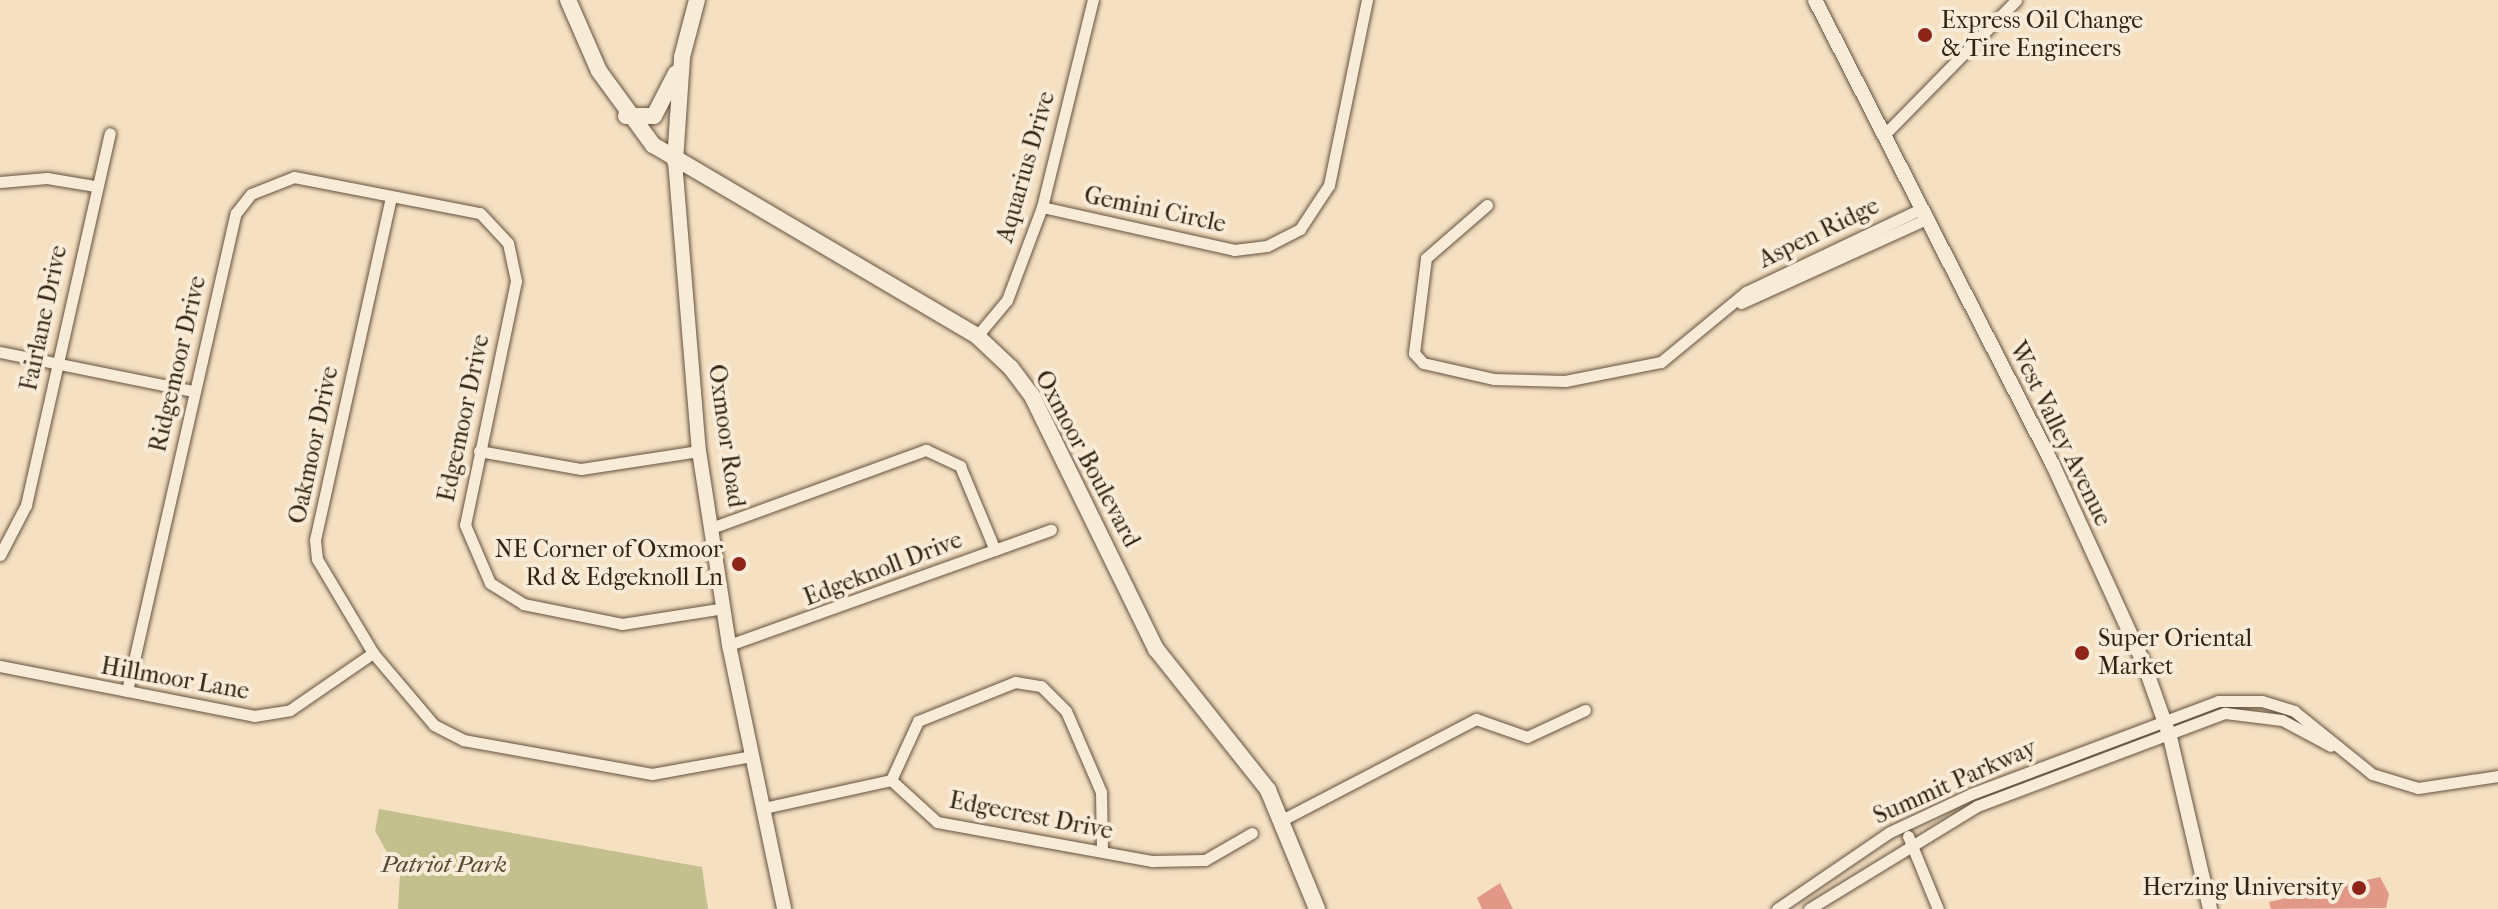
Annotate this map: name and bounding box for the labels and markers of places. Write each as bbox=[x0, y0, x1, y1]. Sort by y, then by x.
place label: Express Oil Change & Tire Engineers bbox=[1941, 7, 2143, 63]
marker: Express Oil Change & Tire Engineers bbox=[1916, 26, 1934, 44]
place label: NE Corner of Oxmoor Rd & Edgeknoll Ln bbox=[495, 536, 723, 592]
marker: NE Corner of Oxmoor Rd & Edgeknoll Ln bbox=[730, 555, 748, 573]
place label: Super Oriental Market bbox=[2098, 625, 2252, 681]
marker: Super Oriental Market bbox=[2073, 644, 2091, 662]
place label: Herzing University bbox=[2143, 874, 2343, 902]
marker: Herzing University bbox=[2350, 879, 2368, 897]

